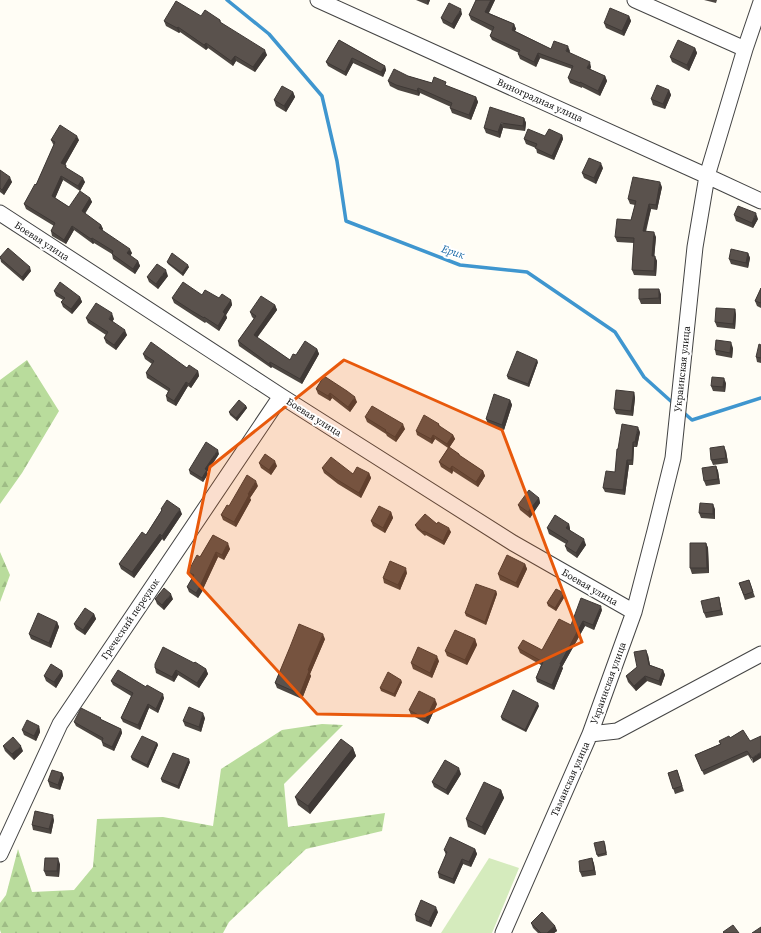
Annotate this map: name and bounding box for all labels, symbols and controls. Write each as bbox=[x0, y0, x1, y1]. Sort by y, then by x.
street label: Виноградная улица bbox=[495, 75, 586, 125]
street label: Боевая улица bbox=[12, 218, 73, 264]
water label: Ерик bbox=[438, 241, 467, 263]
street label: Украинская улица bbox=[671, 325, 693, 413]
street label: Боевая улица bbox=[284, 395, 345, 440]
street label: Боевая улица bbox=[560, 566, 621, 609]
street label: Греческий переулок bbox=[98, 575, 162, 662]
street label: Украинская улица bbox=[587, 639, 629, 726]
street label: Таманская улица bbox=[548, 739, 593, 818]

